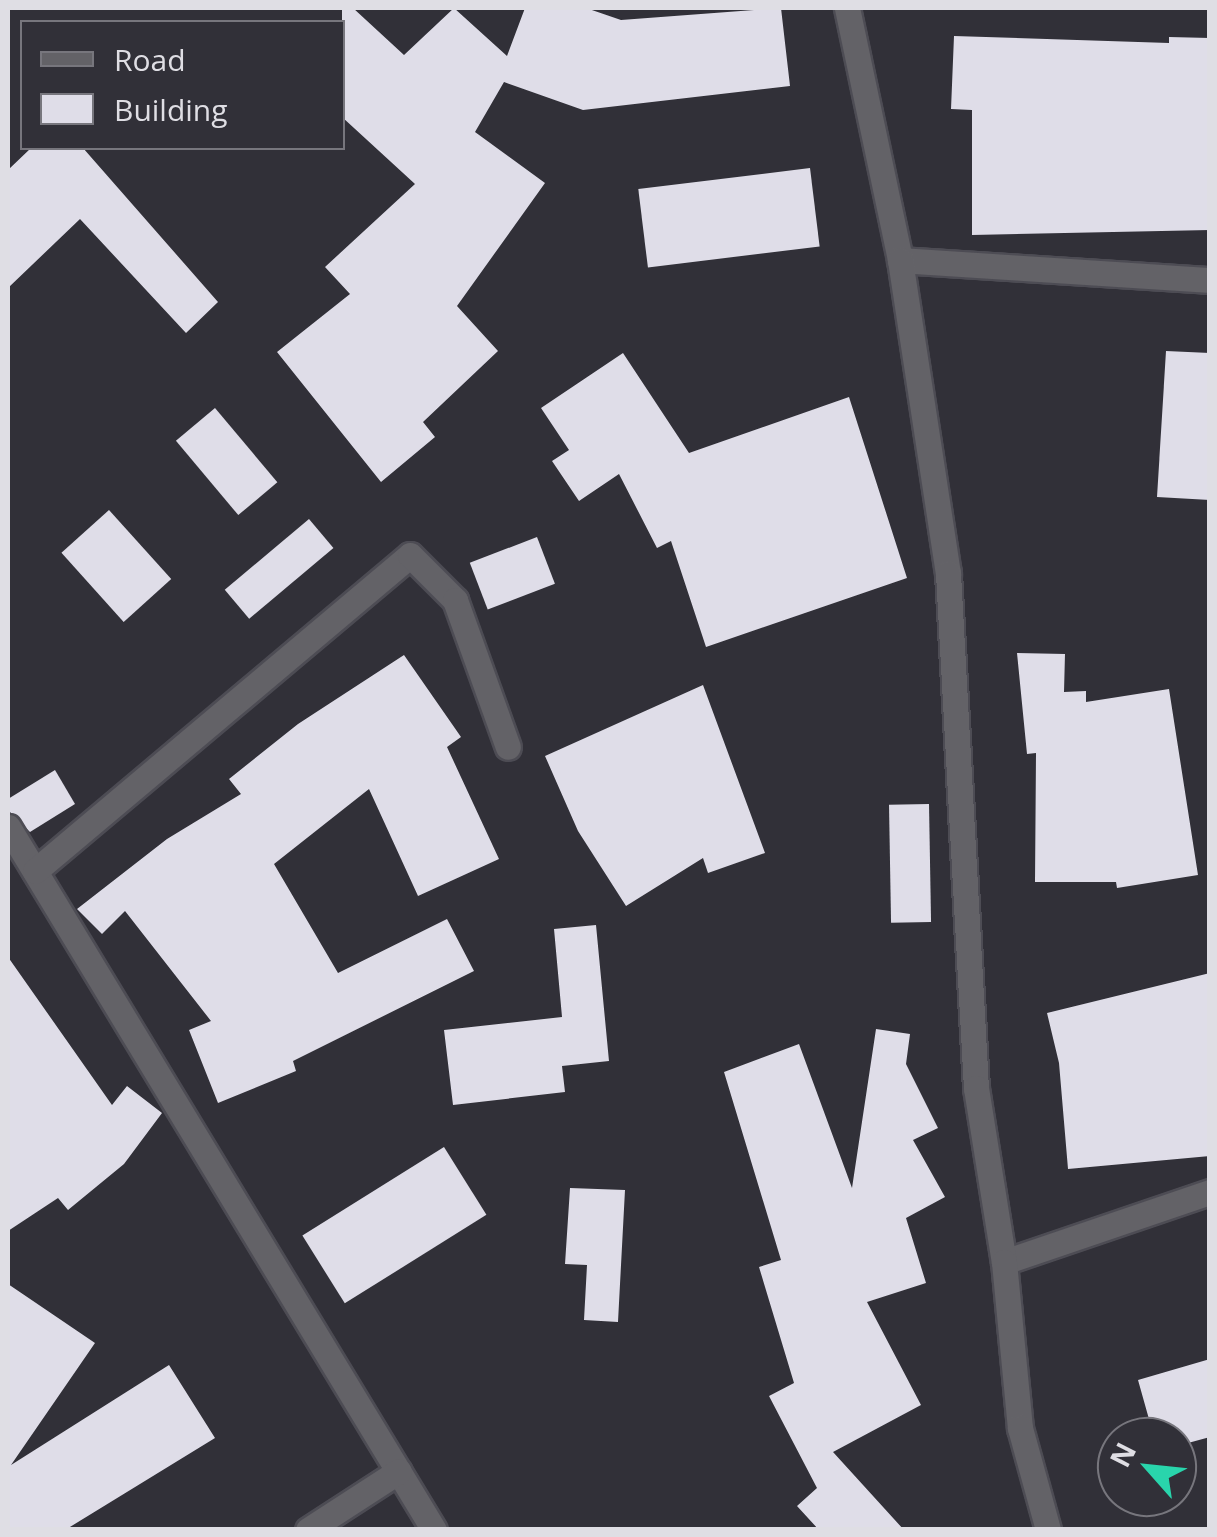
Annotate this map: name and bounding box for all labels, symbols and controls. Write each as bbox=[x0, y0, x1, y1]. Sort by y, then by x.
legend bbox=[20, 20, 345, 150]
text: Road bbox=[114, 39, 186, 80]
text: Building bbox=[114, 89, 228, 130]
north arrow bbox=[1097, 1417, 1197, 1517]
text: N bbox=[1100, 1436, 1144, 1473]

